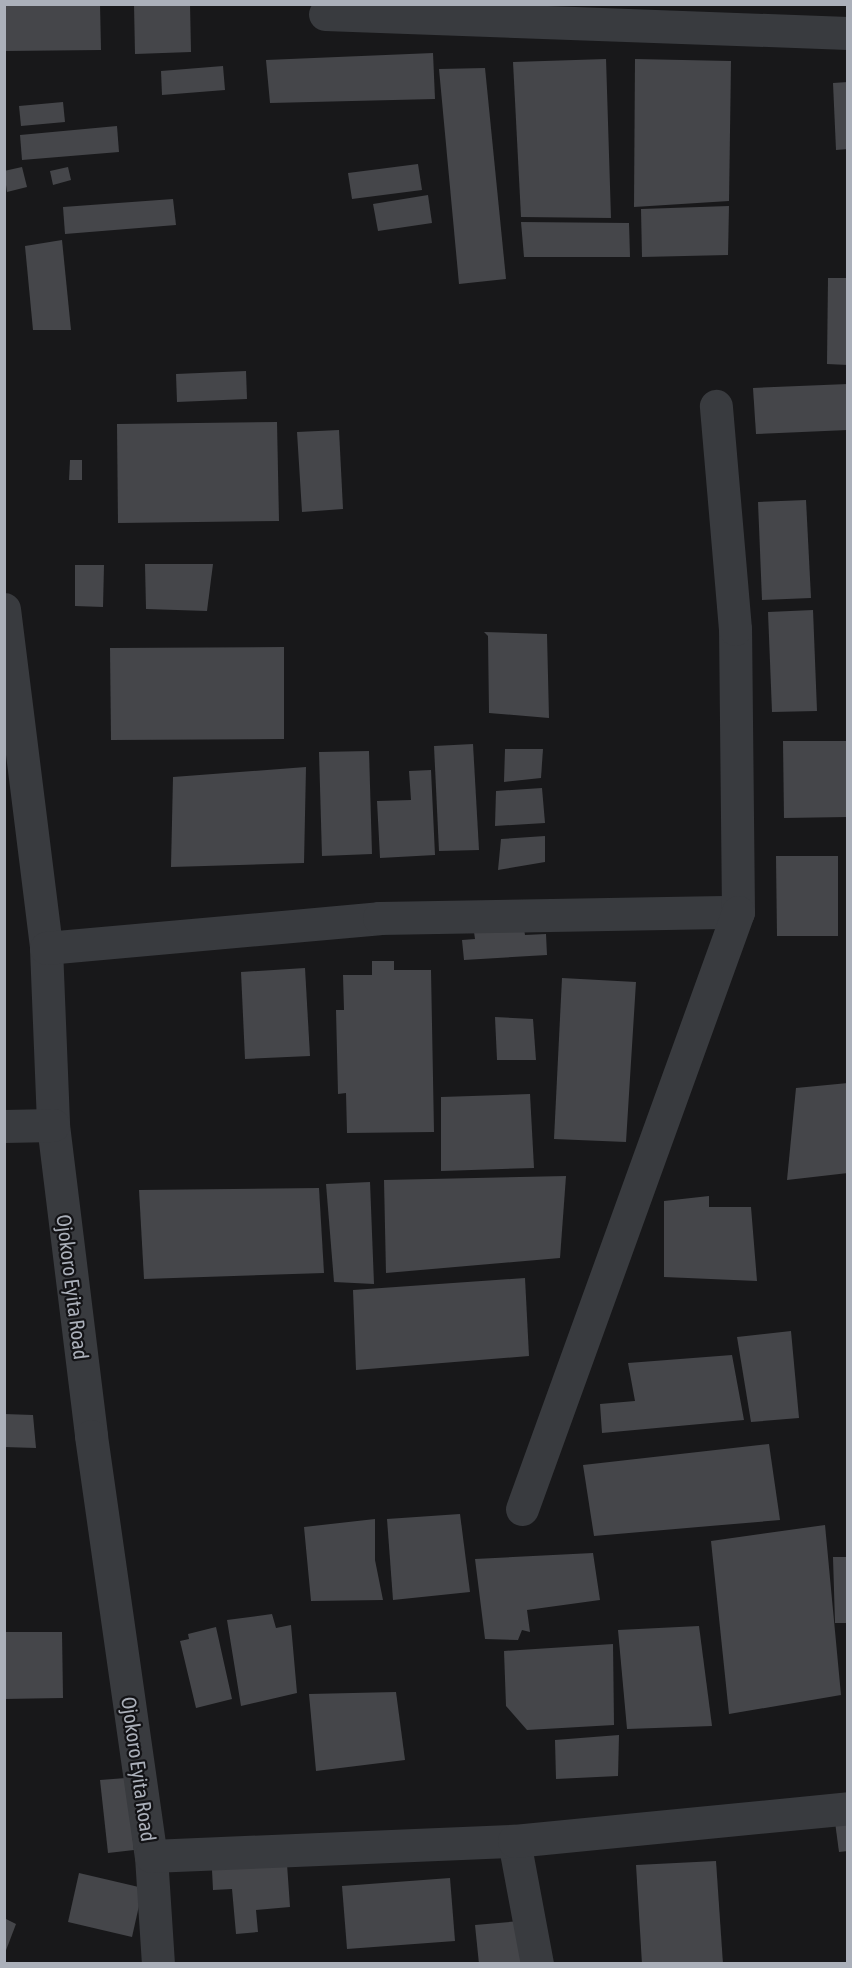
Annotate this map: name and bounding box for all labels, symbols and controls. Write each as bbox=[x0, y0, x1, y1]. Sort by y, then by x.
street label: Ojokoro Eyita Road bbox=[52, 1213, 94, 1361]
street label: Ojokoro Eyita Road bbox=[116, 1695, 162, 1843]

